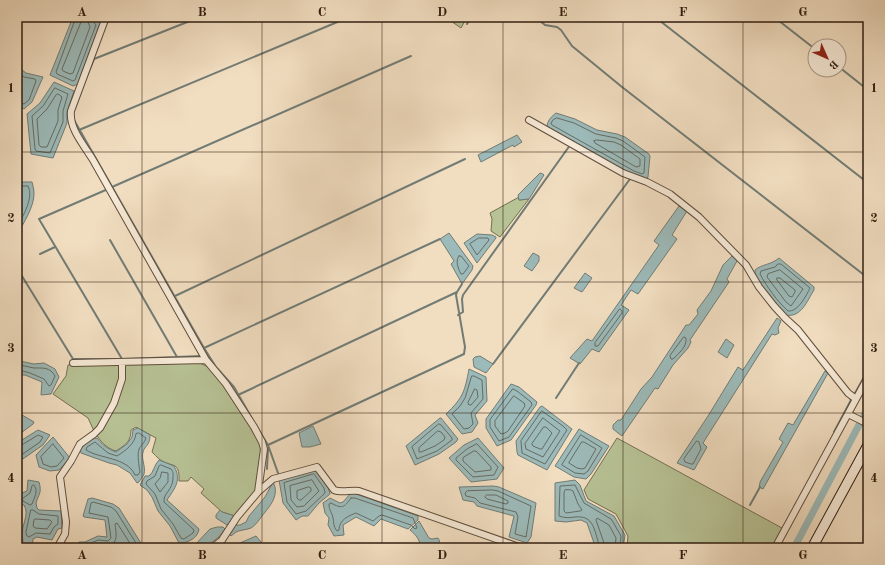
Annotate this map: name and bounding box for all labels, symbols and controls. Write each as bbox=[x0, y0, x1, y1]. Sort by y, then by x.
text: A bbox=[77, 6, 87, 19]
text: B bbox=[197, 6, 207, 19]
text: C bbox=[318, 6, 326, 19]
text: D bbox=[437, 6, 447, 19]
text: E bbox=[559, 6, 568, 19]
text: F bbox=[679, 6, 688, 19]
text: G bbox=[798, 6, 808, 19]
north arrow bbox=[807, 38, 847, 78]
text: B bbox=[826, 57, 840, 71]
text: 1 bbox=[7, 82, 15, 95]
text: 1 bbox=[870, 82, 878, 95]
text: 2 bbox=[7, 212, 15, 225]
text: 2 bbox=[870, 212, 878, 225]
text: 3 bbox=[7, 342, 15, 355]
text: 3 bbox=[870, 342, 878, 355]
text: 4 bbox=[7, 472, 15, 485]
text: 4 bbox=[870, 472, 878, 485]
text: A bbox=[77, 549, 87, 562]
text: B bbox=[197, 549, 207, 562]
text: C bbox=[318, 549, 326, 562]
text: D bbox=[437, 549, 447, 562]
text: E bbox=[559, 549, 568, 562]
text: F bbox=[679, 549, 688, 562]
text: G bbox=[798, 549, 808, 562]

